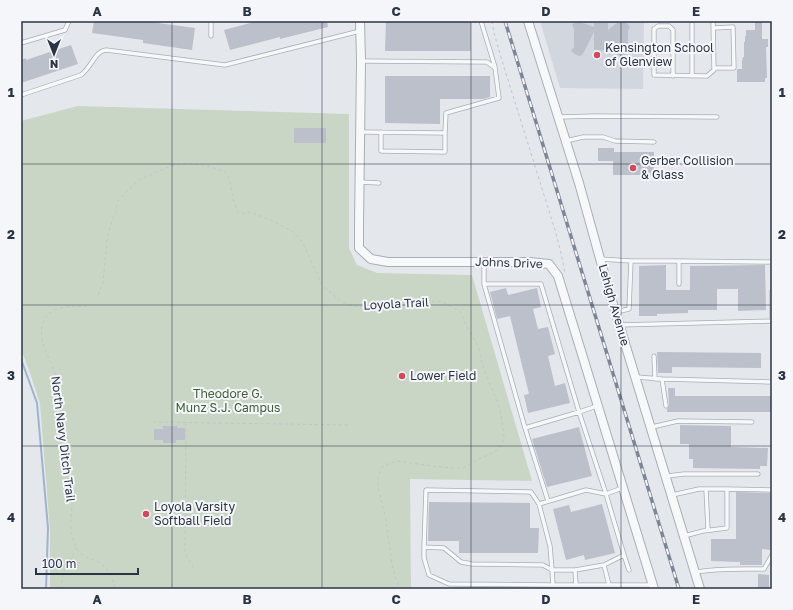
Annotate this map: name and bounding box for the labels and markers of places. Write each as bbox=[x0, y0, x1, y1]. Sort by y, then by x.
place label: Kensington School of Glenview bbox=[605, 40, 714, 69]
marker: Kensington School of Glenview bbox=[592, 50, 602, 60]
place label: Gerber Collision & Glass bbox=[641, 153, 734, 182]
marker: Gerber Collision & Glass bbox=[628, 163, 638, 173]
place label: Lower Field bbox=[410, 368, 476, 383]
marker: Lower Field bbox=[397, 371, 407, 381]
place label: Loyola Varsity Softball Field bbox=[154, 499, 235, 528]
marker: Loyola Varsity Softball Field bbox=[141, 509, 151, 519]

